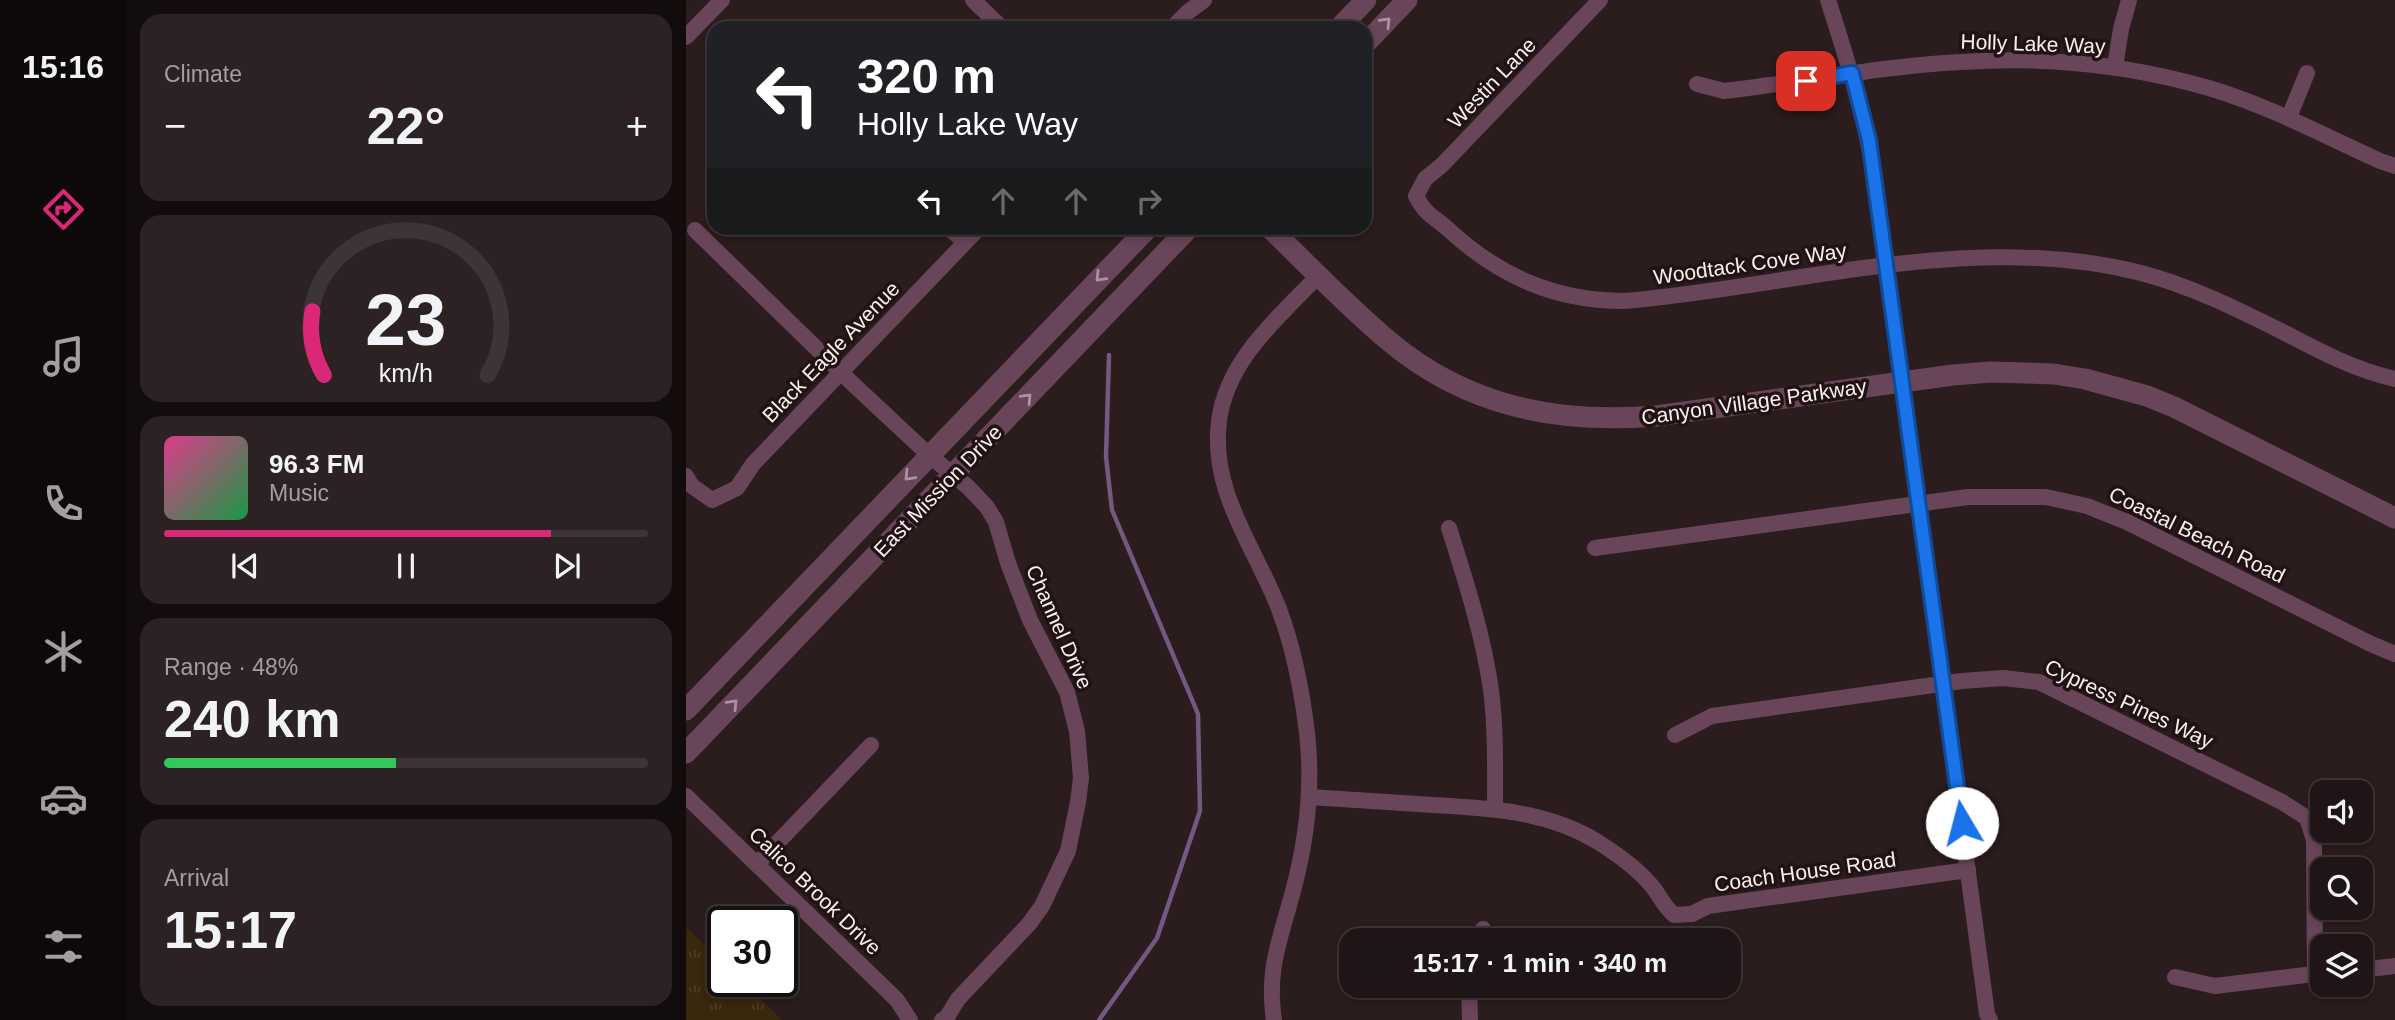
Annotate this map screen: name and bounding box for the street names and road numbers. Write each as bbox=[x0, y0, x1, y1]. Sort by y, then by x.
street label: Holly Lake Way bbox=[1960, 29, 2106, 58]
street label: Westin Lane bbox=[1443, 33, 1540, 132]
street label: Woodtack Cove Way bbox=[1652, 238, 1849, 288]
street label: Black Eagle Avenue bbox=[758, 277, 904, 427]
street label: Canyon Village Parkway bbox=[1640, 374, 1869, 429]
street label: East Mission Drive bbox=[869, 420, 1006, 561]
street label: Coastal Beach Road bbox=[2106, 482, 2289, 587]
street label: Channel Drive bbox=[1022, 561, 1097, 692]
street label: Cypress Pines Way bbox=[2042, 655, 2217, 753]
street label: Calico Brook Drive bbox=[745, 822, 886, 959]
street label: Coach House Road bbox=[1713, 847, 1897, 896]

